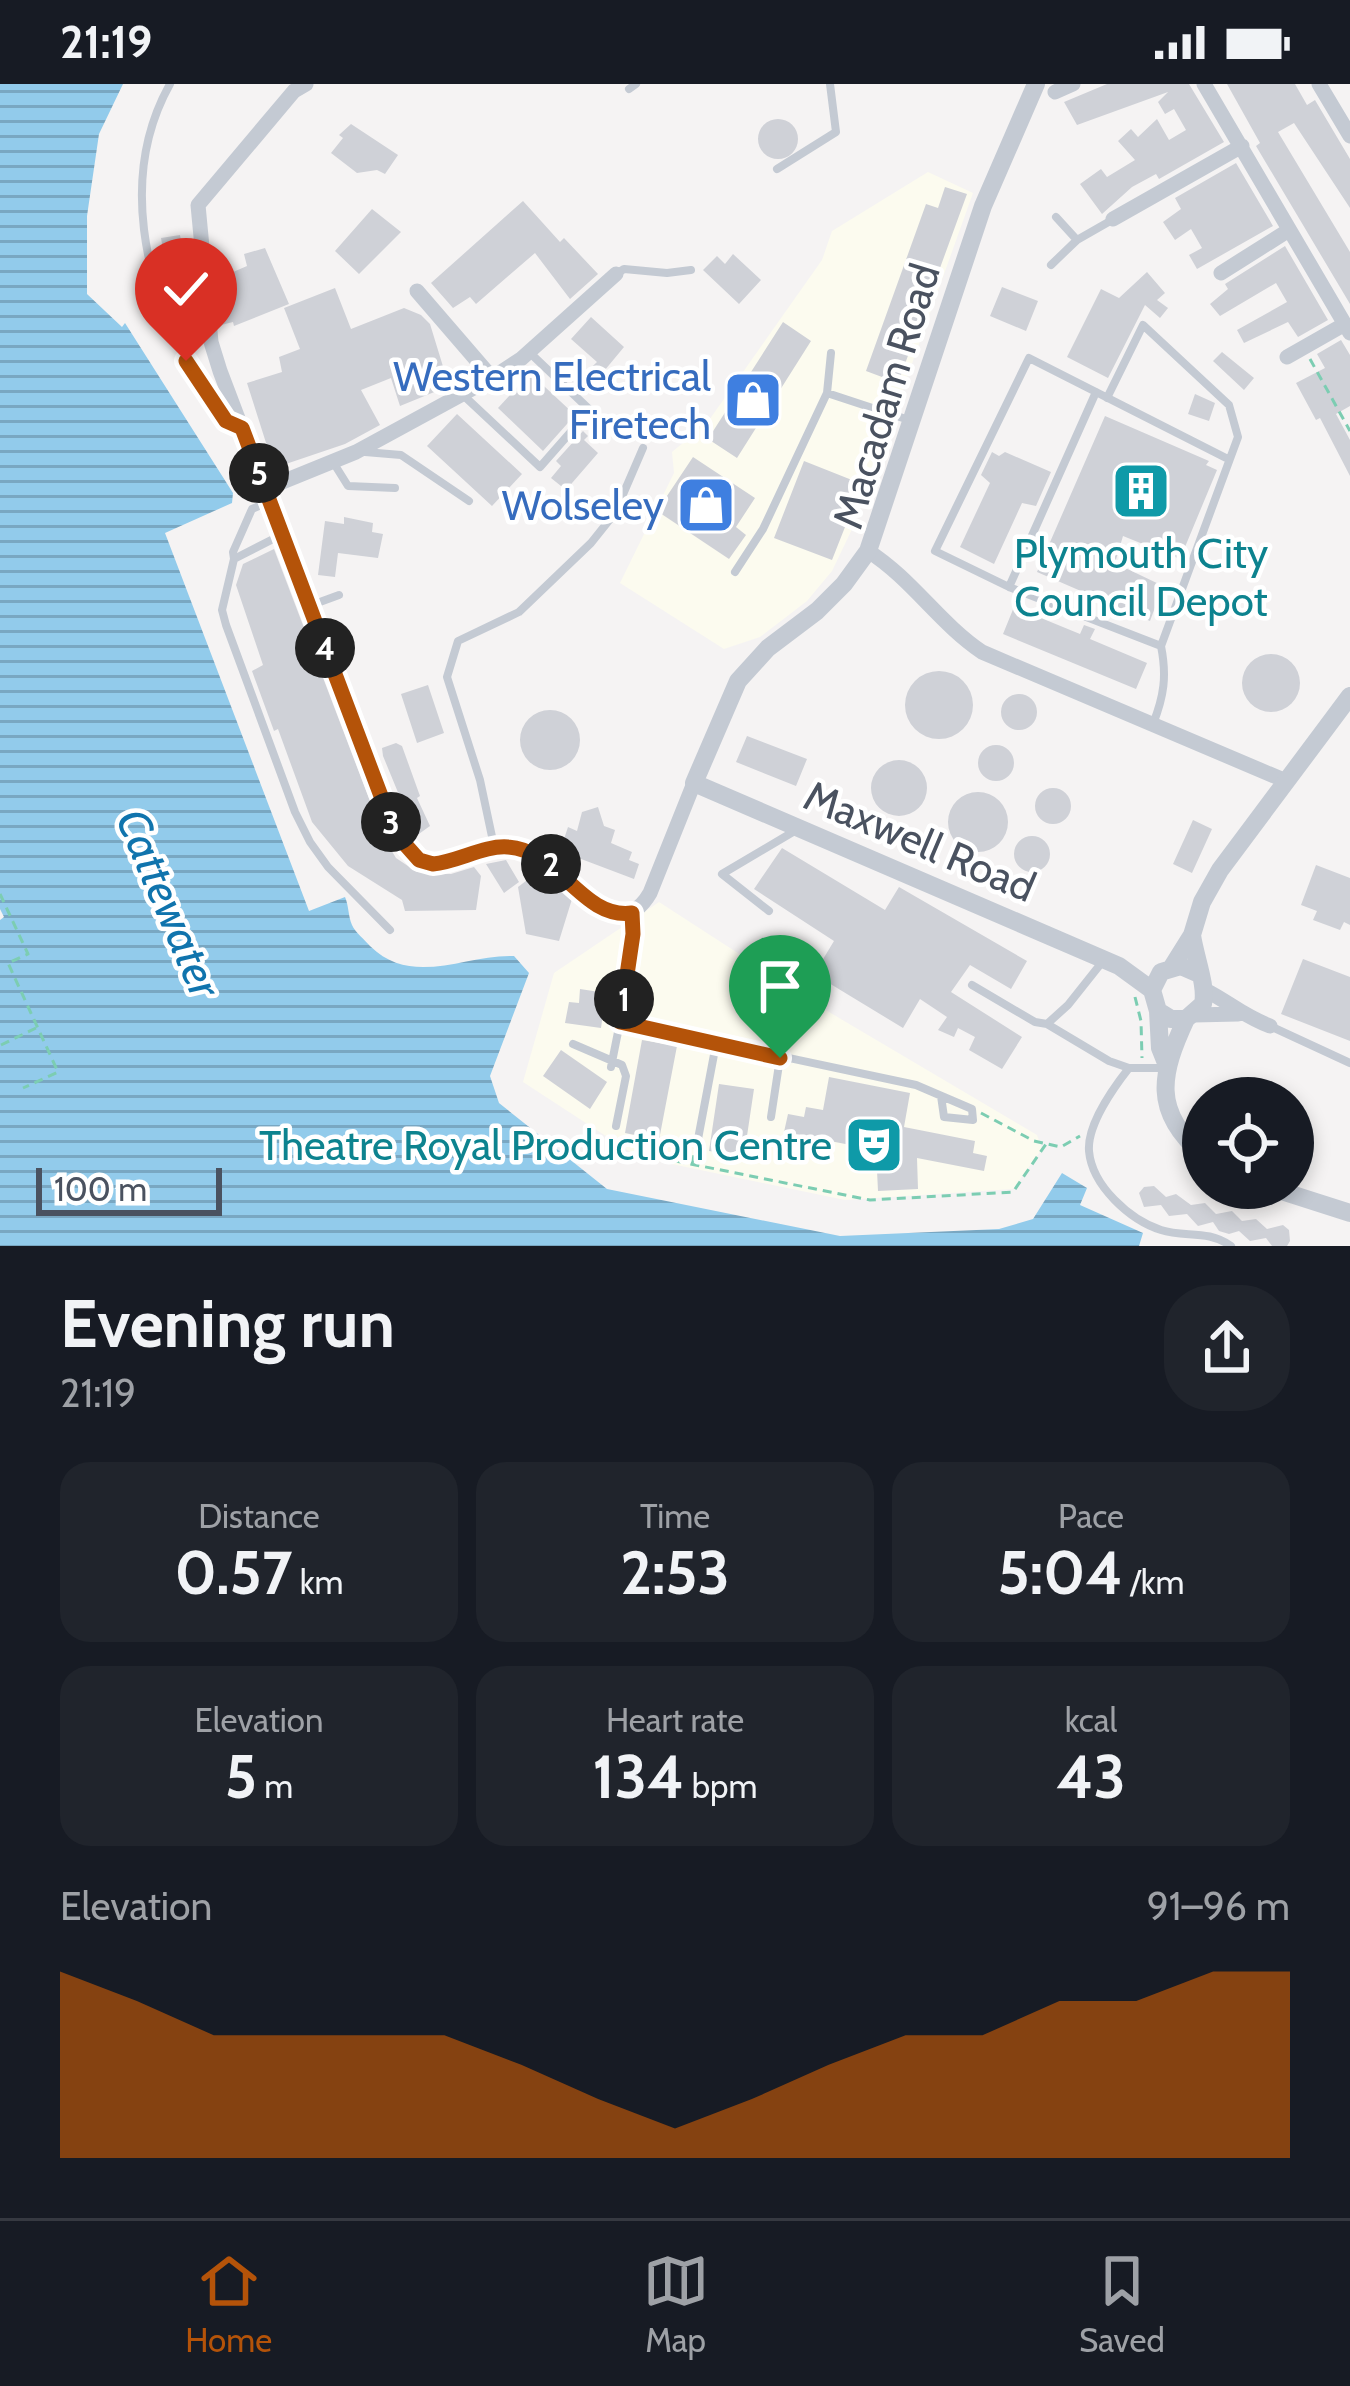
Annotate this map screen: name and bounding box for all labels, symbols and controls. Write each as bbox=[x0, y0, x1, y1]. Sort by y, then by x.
text: 21:19 bbox=[60, 15, 152, 69]
pin bbox=[135, 238, 237, 361]
icon: check bbox=[153, 256, 219, 322]
street label: Macadam Road bbox=[821, 257, 951, 535]
place label: Western Electrical Firetech bbox=[393, 350, 711, 450]
shop icon: Western Electrical Firetech bbox=[722, 369, 784, 431]
pin: 5 bbox=[229, 443, 289, 503]
text: 5 bbox=[250, 453, 268, 493]
building icon: Plymouth City Council Depot bbox=[1110, 460, 1172, 522]
shop icon: Wolseley bbox=[675, 474, 737, 536]
place label: Wolseley bbox=[502, 479, 664, 531]
place label: Plymouth City Council Depot bbox=[1014, 527, 1268, 627]
pin: 4 bbox=[295, 618, 355, 678]
text: 4 bbox=[315, 628, 335, 668]
street label: Maxwell Road bbox=[797, 769, 1043, 913]
pin: 3 bbox=[361, 792, 421, 852]
water label: Cattewater bbox=[105, 801, 234, 1007]
text: 3 bbox=[382, 802, 400, 842]
pin: 2 bbox=[521, 834, 581, 894]
text: 2 bbox=[542, 844, 560, 884]
pin bbox=[729, 935, 831, 1058]
icon: arrive bbox=[747, 953, 813, 1019]
pin: 1 bbox=[594, 969, 654, 1029]
text: 1 bbox=[618, 979, 630, 1019]
map controls bbox=[1182, 1077, 1314, 1209]
button: locate bbox=[1182, 1077, 1314, 1209]
theatre icon: Theatre Royal Production Centre bbox=[843, 1114, 905, 1176]
place label: Theatre Royal Production Centre bbox=[259, 1119, 832, 1171]
scale bar bbox=[36, 1162, 222, 1215]
text: 100 m bbox=[54, 1169, 147, 1209]
text: Evening run bbox=[60, 1283, 395, 1364]
button: share bbox=[1164, 1285, 1290, 1411]
text: 21:19 bbox=[60, 1369, 136, 1417]
text: Distance bbox=[198, 1496, 320, 1536]
text: Time bbox=[640, 1496, 710, 1536]
text: Pace bbox=[1058, 1496, 1124, 1536]
text: 0.57 bbox=[175, 1536, 292, 1609]
text: 2:53 bbox=[620, 1536, 730, 1609]
text: 5:04 bbox=[998, 1536, 1123, 1609]
text: km bbox=[292, 1562, 344, 1602]
text: /km bbox=[1123, 1562, 1184, 1602]
text: Elevation bbox=[195, 1700, 323, 1740]
text: Heart rate bbox=[606, 1700, 744, 1740]
text: kcal bbox=[1065, 1700, 1117, 1740]
text: 5 bbox=[225, 1740, 257, 1813]
text: 134 bbox=[593, 1740, 684, 1813]
text: 43 bbox=[1056, 1740, 1126, 1813]
text: m bbox=[257, 1766, 293, 1806]
text: bpm bbox=[684, 1766, 757, 1806]
text: Elevation bbox=[60, 1882, 212, 1930]
text: 91–96 m bbox=[1147, 1882, 1290, 1930]
tab: Home bbox=[185, 2248, 272, 2360]
tab: Map bbox=[643, 2248, 709, 2360]
tab: Saved bbox=[1079, 2248, 1165, 2360]

